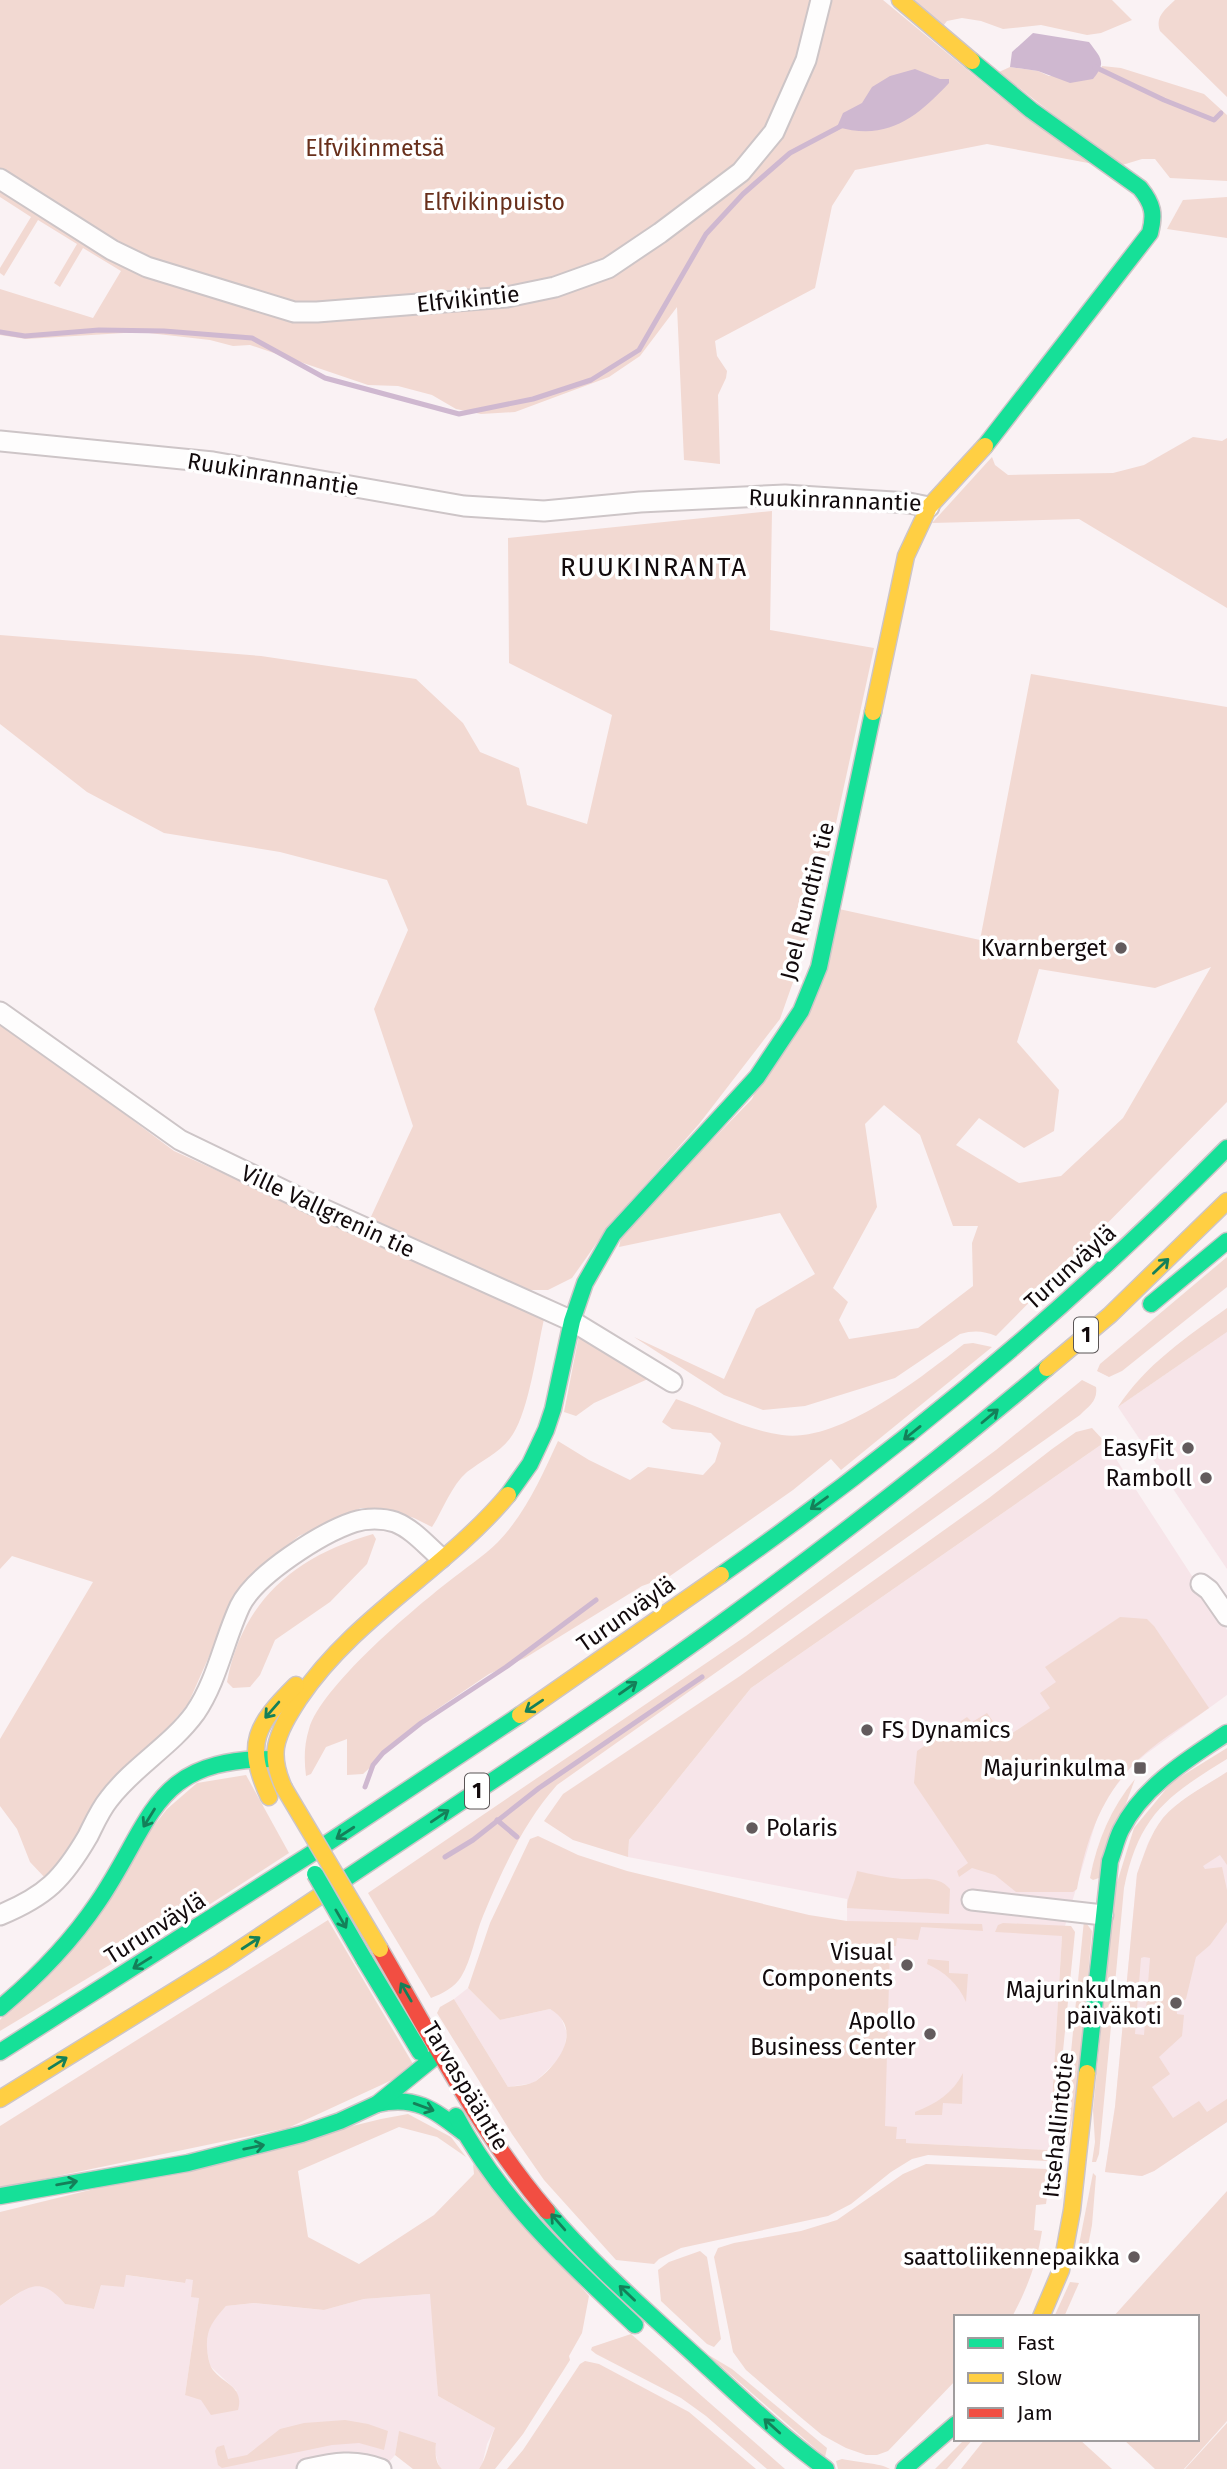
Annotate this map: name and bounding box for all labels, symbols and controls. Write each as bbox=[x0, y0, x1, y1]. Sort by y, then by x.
park label: Elfvikinmetsä bbox=[305, 134, 445, 162]
park label: Elfvikinpuisto bbox=[423, 188, 565, 216]
street label: Elfvikintie bbox=[415, 280, 521, 318]
street label: Ruukinrannantie bbox=[185, 447, 361, 501]
street label: Ruukinrannantie bbox=[748, 483, 922, 517]
district label: RUUKINRANTA bbox=[560, 552, 748, 583]
street label: Joel Rundtin tie bbox=[774, 819, 840, 983]
place label: Kvarnberget bbox=[981, 934, 1108, 962]
marker: Kvarnberget bbox=[1113, 940, 1129, 956]
street label: Ville Vallgrenin tie bbox=[237, 1158, 419, 1264]
street label: Turunväylä bbox=[1018, 1219, 1122, 1315]
one-way arrow bbox=[1152, 1258, 1169, 1275]
road number: 1 bbox=[1074, 1318, 1098, 1352]
one-way arrow bbox=[981, 1408, 999, 1424]
one-way arrow bbox=[904, 1425, 922, 1441]
place label: EasyFit bbox=[1103, 1434, 1175, 1462]
marker: EasyFit bbox=[1180, 1440, 1196, 1456]
place label: Ramboll bbox=[1106, 1464, 1192, 1492]
marker: Ramboll bbox=[1198, 1470, 1214, 1486]
one-way arrow bbox=[810, 1496, 829, 1510]
street label: Turunväylä bbox=[571, 1570, 681, 1658]
one-way arrow bbox=[618, 1681, 637, 1695]
one-way arrow bbox=[524, 1699, 544, 1713]
one-way arrow bbox=[264, 1701, 280, 1719]
place label: FS Dynamics bbox=[881, 1716, 1011, 1744]
marker: FS Dynamics bbox=[859, 1722, 875, 1738]
place label: Majurinkulma bbox=[983, 1754, 1126, 1782]
marker: Majurinkulma bbox=[1132, 1760, 1148, 1776]
road number: 1 bbox=[465, 1774, 489, 1809]
one-way arrow bbox=[141, 1808, 155, 1828]
one-way arrow bbox=[430, 1809, 449, 1824]
place label: Polaris bbox=[766, 1814, 837, 1842]
marker: Polaris bbox=[744, 1820, 760, 1836]
one-way arrow bbox=[335, 1826, 355, 1840]
street label: Turunväylä bbox=[99, 1886, 211, 1970]
one-way arrow bbox=[334, 1909, 348, 1929]
one-way arrow bbox=[241, 1935, 260, 1950]
place label: Visual Components bbox=[762, 1938, 893, 1992]
one-way arrow bbox=[132, 1957, 152, 1971]
marker: Visual Components bbox=[899, 1957, 915, 1973]
place label: Majurinkulman päiväkoti bbox=[1006, 1976, 1162, 2030]
one-way arrow bbox=[398, 1982, 412, 2002]
marker: Majurinkulman päiväkoti bbox=[1168, 1995, 1184, 2011]
place label: Apollo Business Center bbox=[750, 2007, 916, 2061]
street label: Tarvaspääntie bbox=[417, 2017, 515, 2155]
marker: Apollo Business Center bbox=[922, 2026, 938, 2042]
street label: Itsehallintotie bbox=[1036, 2051, 1080, 2199]
one-way arrow bbox=[48, 2056, 67, 2071]
one-way arrow bbox=[412, 2102, 434, 2114]
one-way arrow bbox=[242, 2139, 265, 2153]
one-way arrow bbox=[55, 2176, 78, 2189]
one-way arrow bbox=[550, 2213, 566, 2231]
place label: saattoliikennepaikka bbox=[903, 2243, 1120, 2271]
marker: saattoliikennepaikka bbox=[1126, 2249, 1142, 2265]
one-way arrow bbox=[619, 2284, 636, 2301]
legend bbox=[954, 2315, 1199, 2441]
text: Fast bbox=[1017, 2330, 1055, 2356]
text: Slow bbox=[1017, 2365, 1062, 2391]
text: Jam bbox=[1017, 2400, 1053, 2426]
one-way arrow bbox=[764, 2419, 782, 2435]

